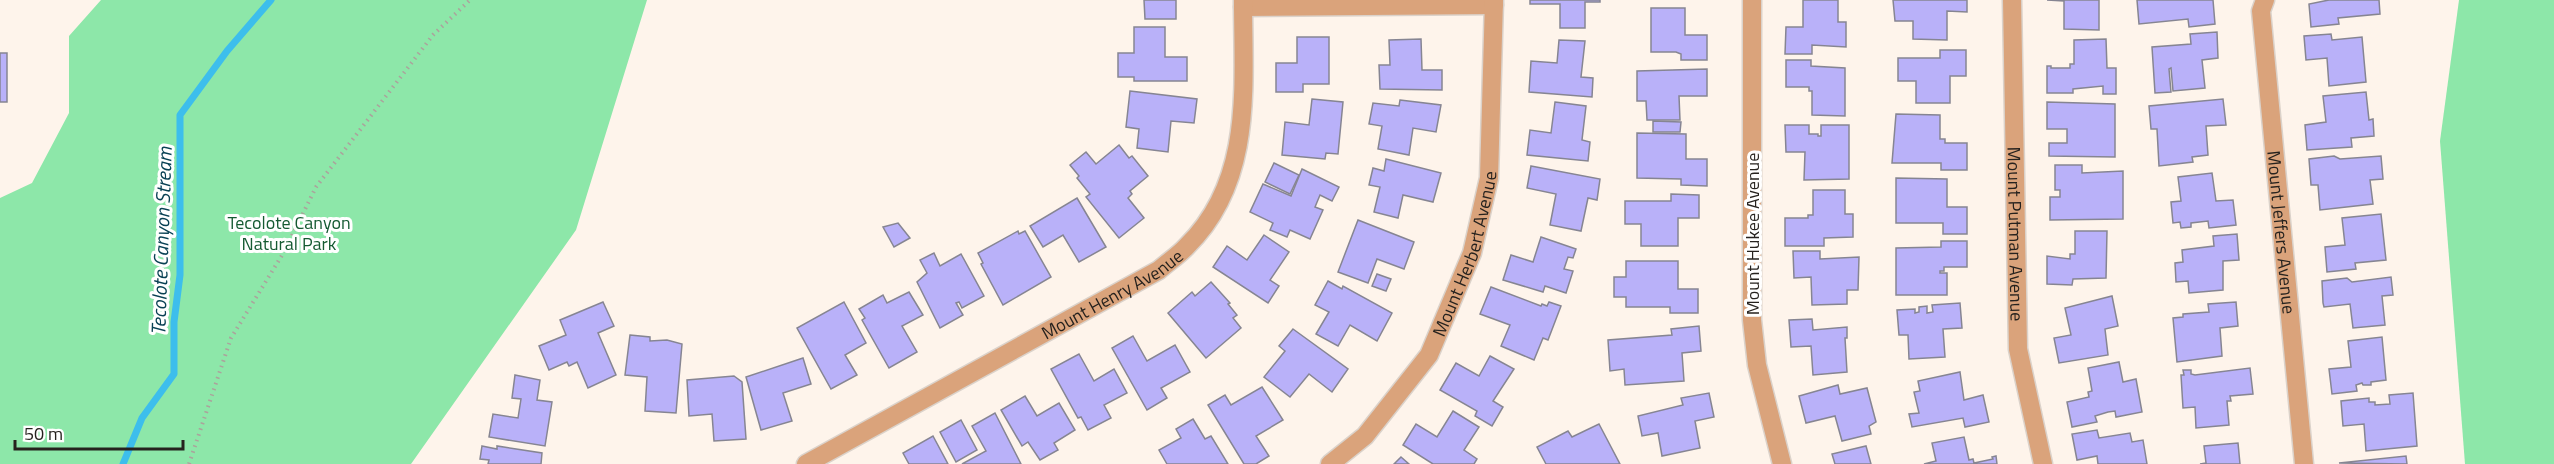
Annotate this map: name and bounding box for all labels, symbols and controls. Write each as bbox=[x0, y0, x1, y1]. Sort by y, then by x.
water label: Tecolote Canyon Stream bbox=[142, 146, 180, 336]
street label: Mount Putman Avenue bbox=[2001, 146, 2031, 322]
street label: Mount Jeffers Avenue bbox=[2261, 149, 2303, 315]
street label: Mount Hukee Avenue bbox=[1739, 153, 1766, 315]
street label: Mount Herbert Avenue bbox=[1425, 171, 1503, 340]
park label: Tecolote Canyon Natural Park bbox=[227, 209, 351, 257]
street label: Mount Henry Avenue bbox=[1036, 242, 1189, 346]
scale bar bbox=[15, 413, 183, 451]
text: 50 m bbox=[24, 420, 63, 447]

